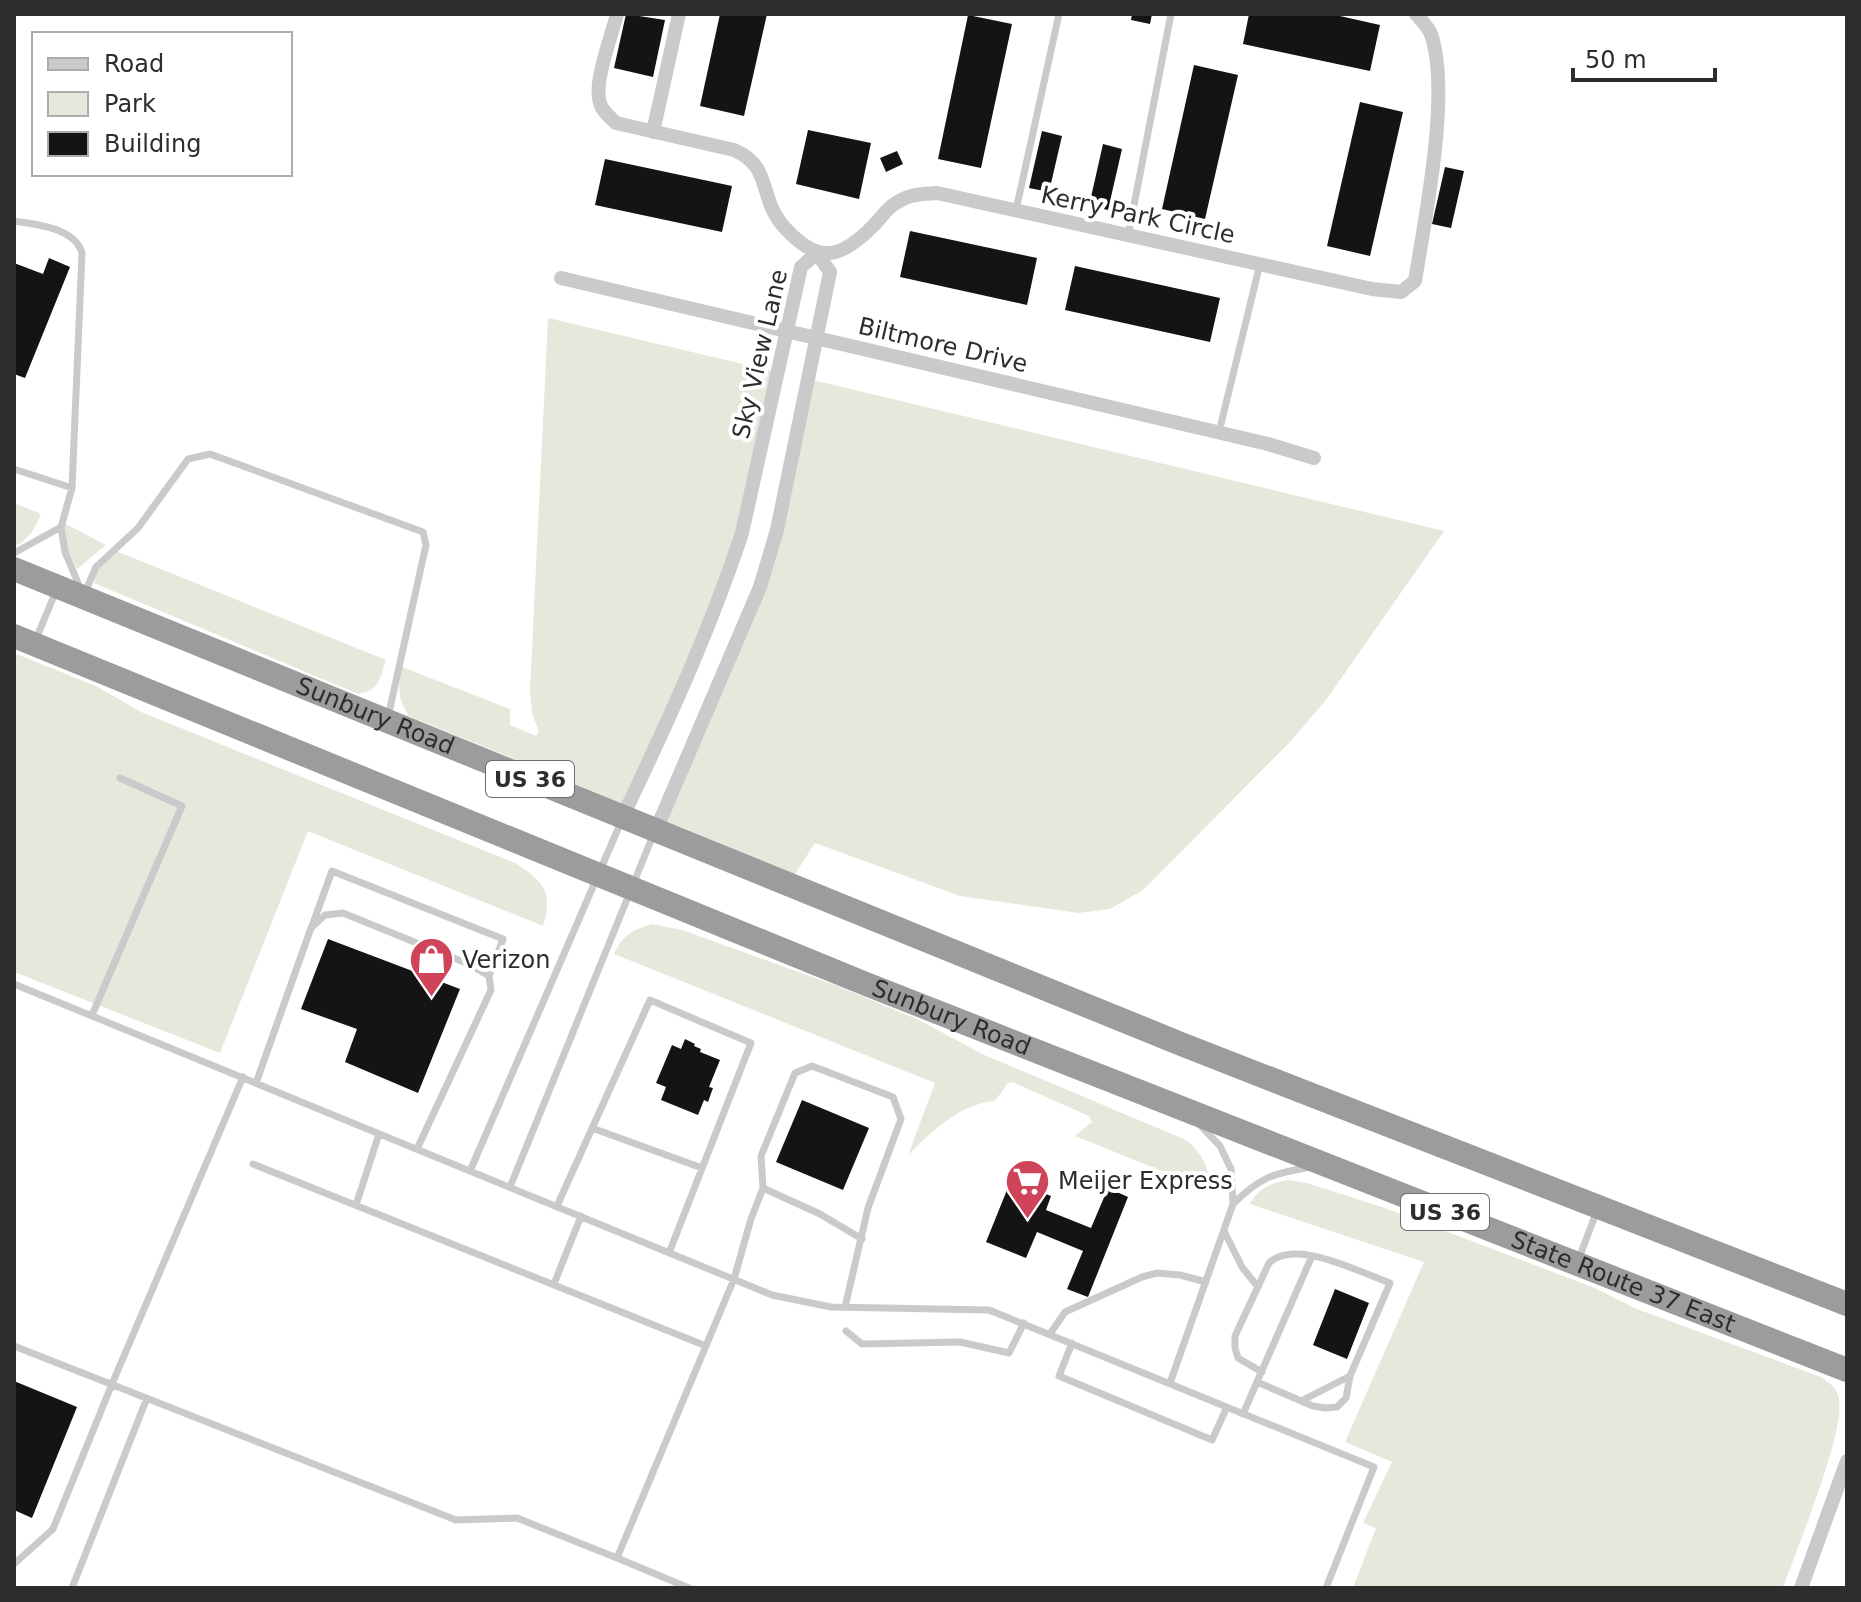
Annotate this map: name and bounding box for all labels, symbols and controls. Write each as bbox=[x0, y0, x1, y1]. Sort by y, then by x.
legend bbox=[32, 32, 292, 176]
scale bar bbox=[1573, 32, 1715, 82]
text: 50 m bbox=[1585, 46, 1647, 74]
text: Road bbox=[104, 50, 164, 78]
text: Park bbox=[104, 90, 156, 118]
text: Building bbox=[104, 130, 201, 158]
street label: Kerry Park Circle bbox=[1039, 181, 1237, 249]
street label: Sky View Lane bbox=[727, 267, 793, 441]
street label: Biltmore Drive bbox=[856, 312, 1030, 378]
street label: Sunbury Road bbox=[292, 671, 458, 761]
road number: US 36 bbox=[486, 761, 574, 797]
shop icon: Verizon bbox=[407, 936, 455, 999]
place label: Verizon bbox=[462, 946, 550, 974]
street label: Sunbury Road bbox=[868, 974, 1035, 1061]
supermarket icon: Meijer Express bbox=[1003, 1157, 1051, 1220]
place label: Meijer Express bbox=[1058, 1167, 1233, 1195]
road number: US 36 bbox=[1401, 1194, 1489, 1230]
street label: State Route 37 East bbox=[1507, 1225, 1739, 1339]

